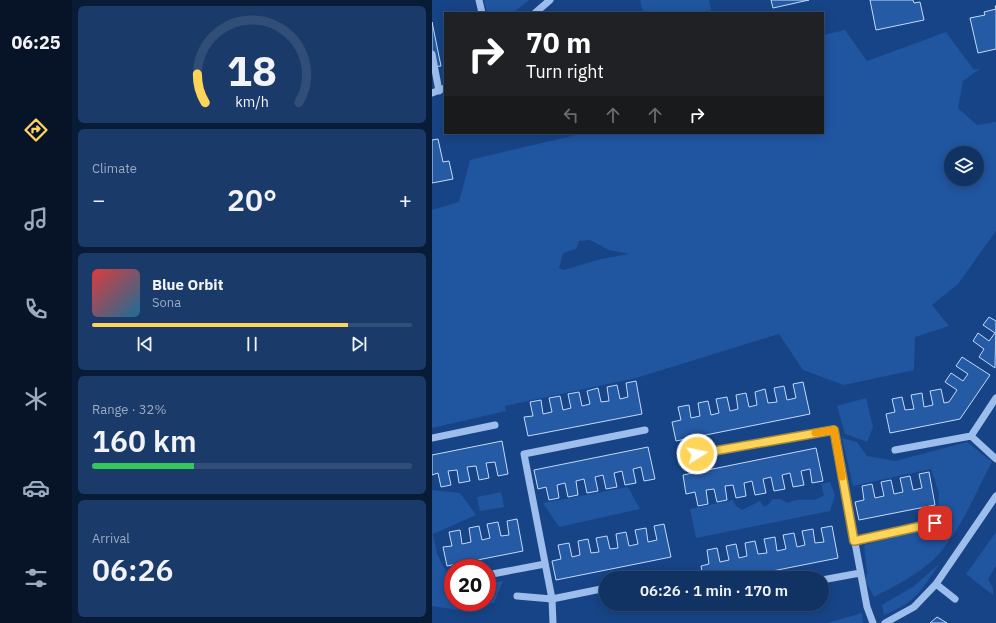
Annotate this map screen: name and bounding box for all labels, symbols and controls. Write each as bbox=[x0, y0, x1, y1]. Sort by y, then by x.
text: 70 m bbox=[526, 24, 591, 61]
icon: right bbox=[460, 28, 512, 80]
text: 06:25 bbox=[11, 31, 61, 54]
text: 18 bbox=[227, 43, 277, 97]
text: Turn right bbox=[526, 60, 604, 83]
text: km/h bbox=[235, 91, 269, 110]
icon: left bbox=[560, 104, 582, 126]
icon: ahead bbox=[602, 104, 624, 126]
icon: ahead bbox=[644, 104, 666, 126]
icon: right bbox=[686, 104, 708, 126]
icon: directions bbox=[22, 116, 50, 144]
map controls bbox=[944, 146, 984, 186]
button: layers bbox=[944, 146, 984, 186]
text: Climate bbox=[92, 160, 137, 177]
text: 20° bbox=[227, 180, 277, 219]
text: − bbox=[92, 185, 105, 214]
text: + bbox=[399, 185, 412, 214]
icon: music bbox=[22, 205, 50, 233]
text: Blue Orbit bbox=[152, 275, 223, 294]
text: Sona bbox=[152, 294, 181, 311]
icon: phone bbox=[22, 295, 50, 323]
icon: previous bbox=[134, 333, 156, 355]
icon: pause bbox=[241, 333, 263, 355]
icon: next bbox=[348, 333, 370, 355]
icon: climate bbox=[22, 385, 50, 413]
text: Range · 32% bbox=[92, 401, 166, 418]
text: 160 km bbox=[92, 421, 197, 460]
position arrow bbox=[676, 433, 718, 475]
icon: car bbox=[22, 474, 50, 502]
pin bbox=[918, 506, 952, 540]
icon: arrive bbox=[924, 512, 946, 534]
text: Arrival bbox=[92, 530, 130, 547]
text: 06:26 bbox=[92, 550, 174, 589]
speed limit sign: 20 bbox=[444, 559, 496, 611]
icon: filters bbox=[22, 564, 50, 592]
text: 06:26 · 1 min · 170 m bbox=[640, 581, 788, 600]

